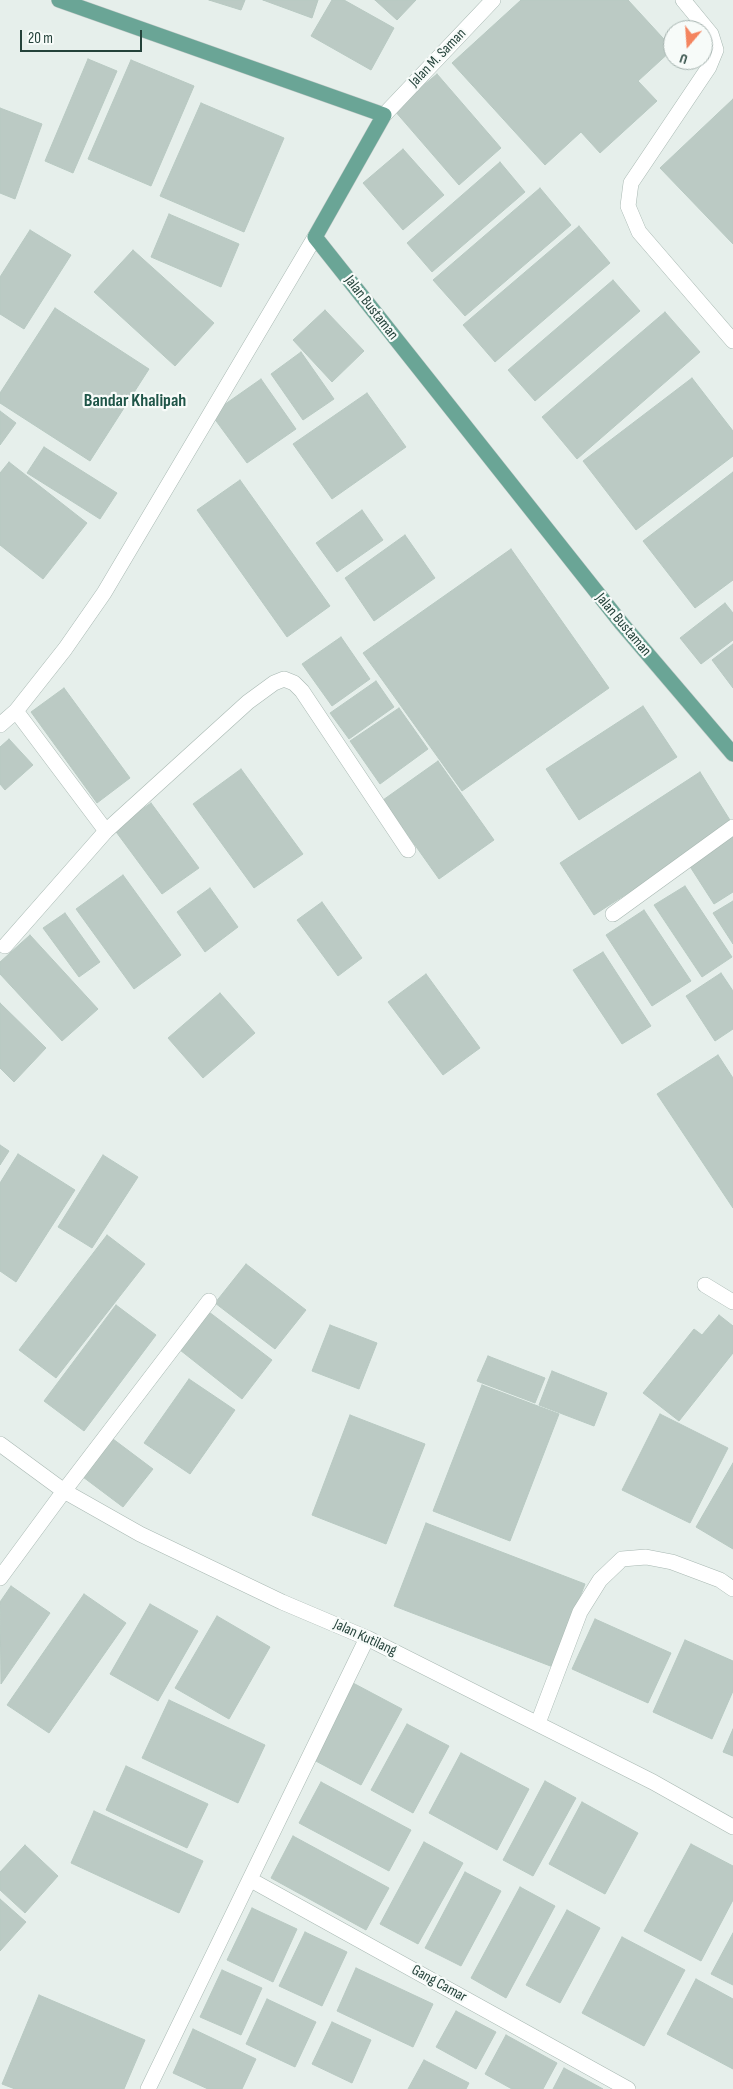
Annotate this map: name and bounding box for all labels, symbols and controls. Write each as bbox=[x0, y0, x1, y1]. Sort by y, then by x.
scale bar bbox=[22, 20, 145, 52]
north arrow bbox=[663, 20, 713, 70]
street label: Jalan M. Saman bbox=[406, 25, 470, 91]
text: 20 m bbox=[28, 29, 53, 48]
text: U bbox=[677, 50, 690, 68]
street label: Jalan Bustaman bbox=[340, 272, 402, 344]
district label: Bandar Khalipah bbox=[84, 390, 186, 412]
street label: Jalan Bustaman bbox=[591, 590, 655, 660]
street label: Jalan Kutilang bbox=[331, 1616, 399, 1660]
street label: Gang Camar bbox=[408, 1961, 470, 2007]

